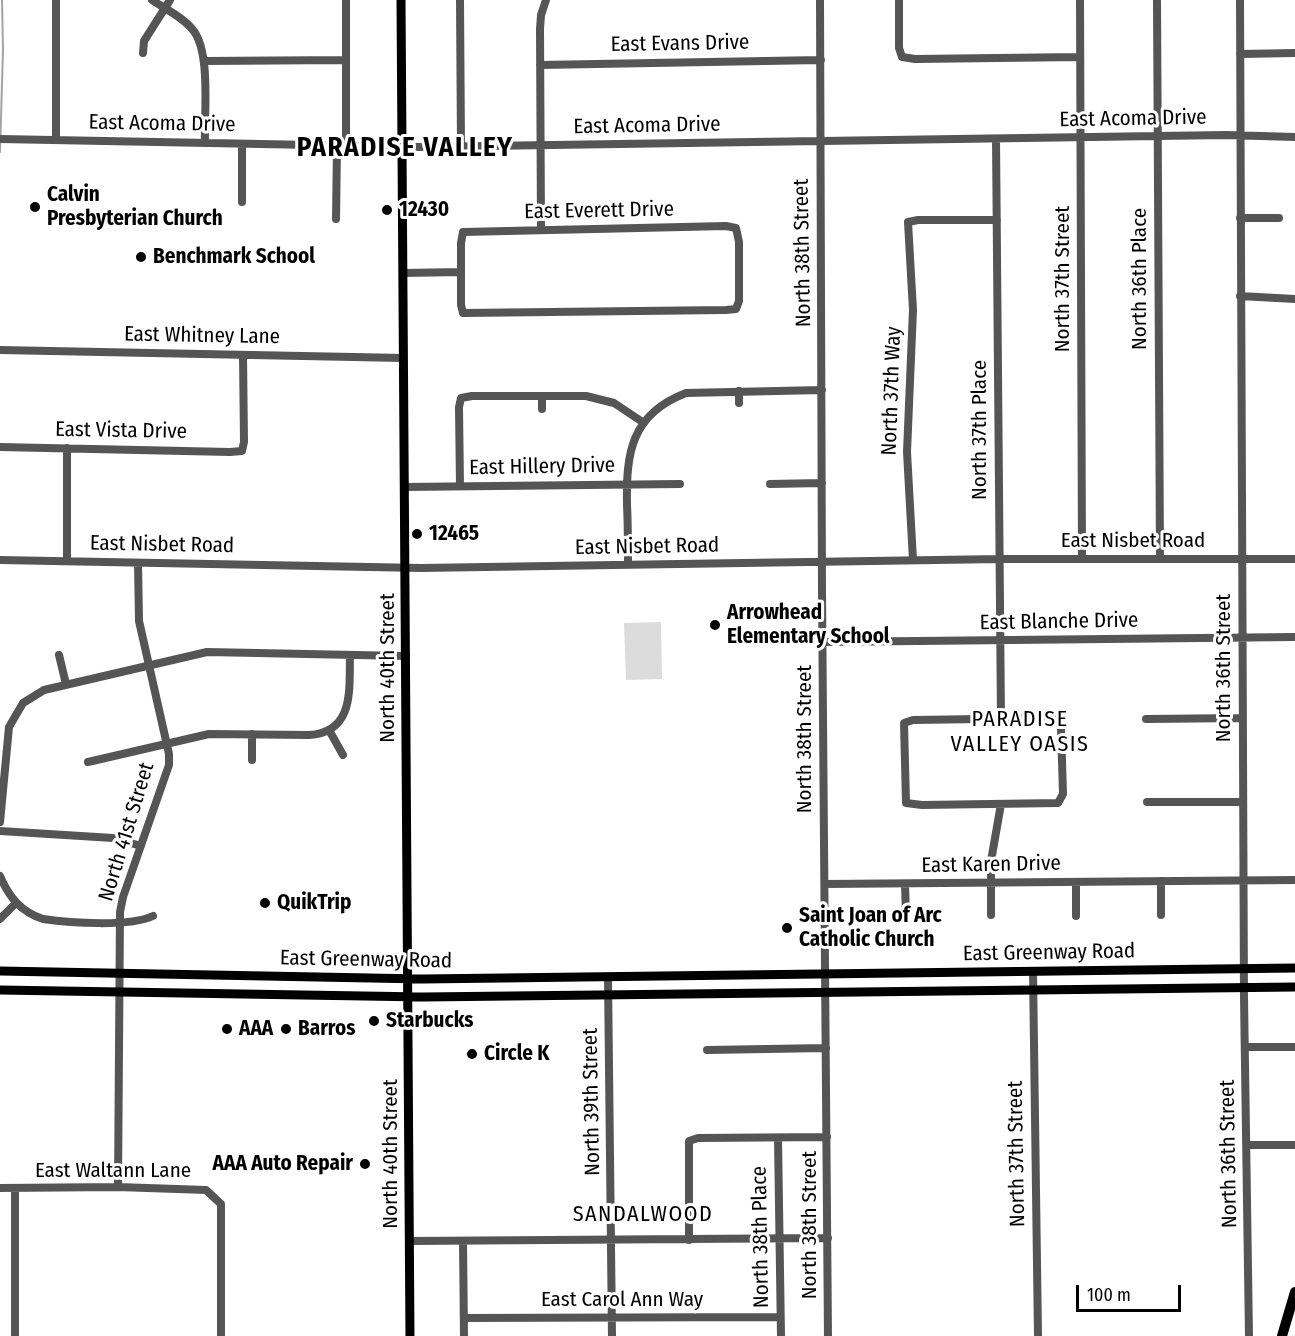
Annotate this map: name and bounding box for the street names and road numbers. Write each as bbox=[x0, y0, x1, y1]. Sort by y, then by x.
street label: East Evans Drive bbox=[610, 30, 750, 58]
street label: East Acoma Drive bbox=[1059, 105, 1207, 133]
street label: East Acoma Drive bbox=[88, 110, 236, 138]
street label: East Acoma Drive bbox=[573, 112, 721, 140]
street label: North 38th Street bbox=[789, 179, 817, 327]
street label: East Everett Drive bbox=[524, 197, 674, 225]
street label: North 37th Street bbox=[1050, 206, 1076, 352]
street label: North 36th Place bbox=[1127, 208, 1153, 350]
street label: East Whitney Lane bbox=[124, 322, 280, 350]
street label: North 37th Way bbox=[877, 326, 907, 456]
street label: North 37th Place bbox=[967, 360, 993, 500]
street label: East Vista Drive bbox=[55, 417, 187, 445]
street label: East Hillery Drive bbox=[469, 453, 615, 481]
street label: East Nisbet Road bbox=[1061, 528, 1205, 554]
street label: East Nisbet Road bbox=[90, 531, 234, 559]
street label: East Nisbet Road bbox=[575, 533, 719, 561]
street label: North 40th Street bbox=[375, 593, 401, 743]
street label: North 36th Street bbox=[1211, 594, 1237, 742]
street label: East Blanche Drive bbox=[979, 608, 1139, 636]
street label: North 38th Street bbox=[792, 665, 818, 813]
street label: North 41st Street bbox=[94, 760, 160, 904]
street label: East Karen Drive bbox=[921, 851, 1061, 879]
street label: East Greenway Road bbox=[963, 939, 1135, 967]
street label: East Greenway Road bbox=[280, 946, 452, 974]
street label: North 39th Street bbox=[578, 1028, 606, 1176]
street label: North 40th Street bbox=[378, 1079, 404, 1229]
street label: North 36th Street bbox=[1215, 1080, 1243, 1228]
street label: North 37th Street bbox=[1003, 1081, 1031, 1227]
street label: North 38th Street bbox=[797, 1151, 823, 1299]
street label: East Waltann Lane bbox=[35, 1158, 191, 1184]
street label: North 38th Place bbox=[747, 1166, 775, 1308]
street label: East Carol Ann Way bbox=[541, 1287, 703, 1313]

